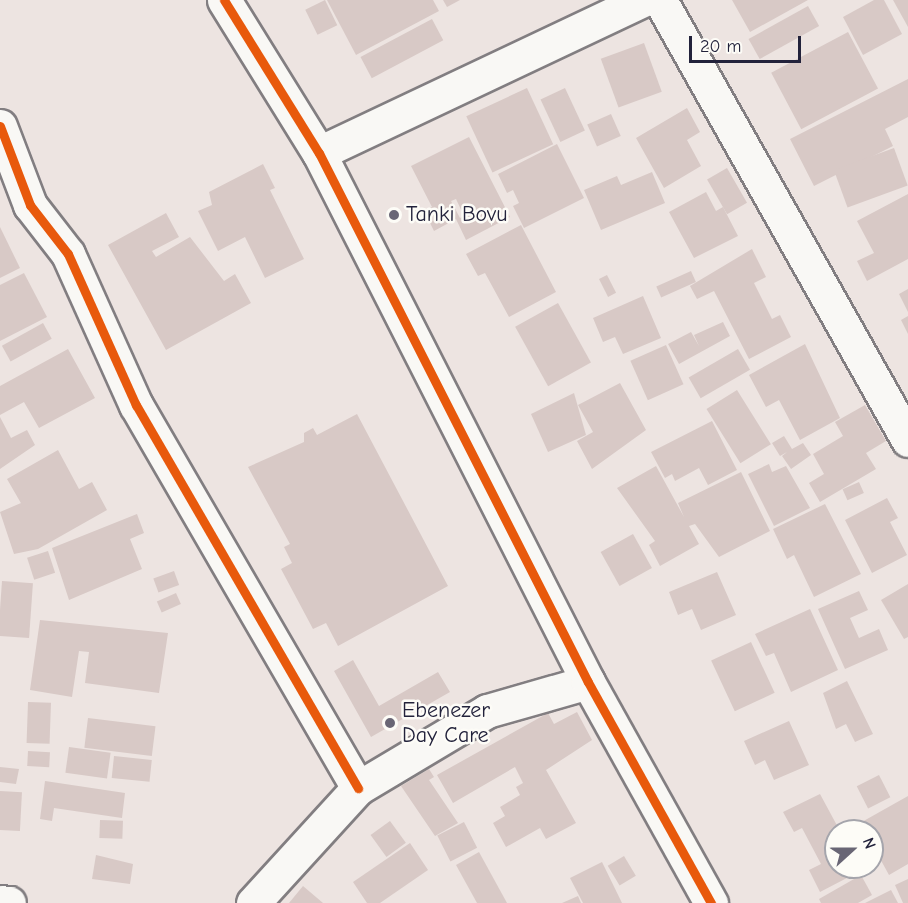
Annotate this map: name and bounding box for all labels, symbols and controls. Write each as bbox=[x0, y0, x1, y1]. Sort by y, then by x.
scale bar bbox=[692, 24, 804, 62]
text: 20 m bbox=[700, 36, 741, 57]
place label: Tanki Bovu bbox=[406, 202, 507, 228]
marker: Tanki Bovu bbox=[387, 208, 401, 222]
place label: Ebenezer Day Care bbox=[402, 697, 490, 748]
marker: Ebenezer Day Care bbox=[383, 716, 397, 730]
north arrow bbox=[824, 819, 884, 879]
text: N bbox=[859, 835, 879, 851]

